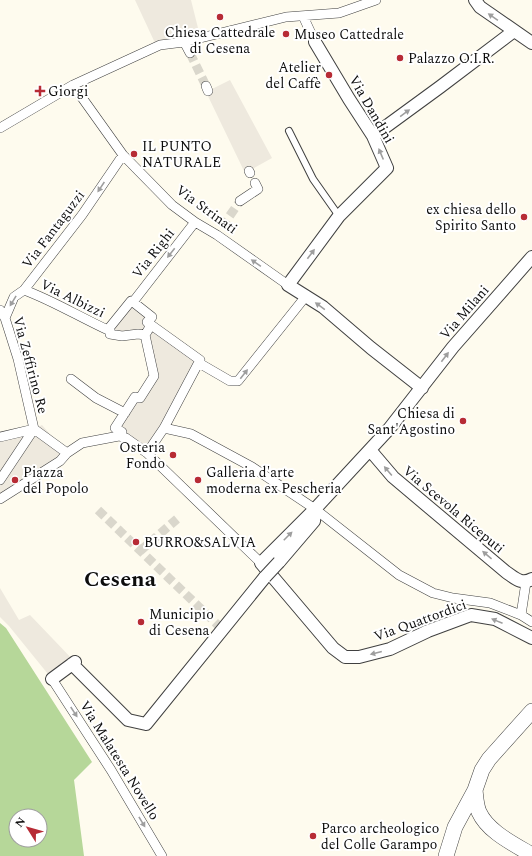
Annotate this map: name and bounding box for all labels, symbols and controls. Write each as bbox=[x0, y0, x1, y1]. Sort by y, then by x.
marker: Chiesa Cattedrale di Cesena bbox=[215, 12, 225, 22]
one-way arrow bbox=[488, 12, 499, 21]
place label: Chiesa Cattedrale di Cesena bbox=[165, 22, 276, 59]
place label: Museo Cattedrale bbox=[294, 24, 404, 45]
marker: Museo Cattedrale bbox=[281, 29, 291, 39]
place label: Palazzo O.I.R. bbox=[408, 48, 495, 69]
marker: Palazzo O.I.R. bbox=[395, 53, 405, 63]
place label: Atelier del Caffè bbox=[266, 57, 321, 94]
marker: Atelier del Caffè bbox=[324, 70, 334, 80]
street label: Via Dandini bbox=[344, 71, 400, 147]
place label: Giorgi bbox=[48, 81, 88, 102]
marker: Giorgi bbox=[35, 86, 45, 96]
one-way arrow bbox=[399, 109, 410, 117]
place label: IL PUNTO NATURALE bbox=[142, 136, 221, 173]
one-way arrow bbox=[377, 147, 383, 159]
marker: IL PUNTO NATURALE bbox=[129, 149, 139, 159]
street label: Via Strinati bbox=[171, 180, 242, 239]
one-way arrow bbox=[97, 182, 105, 193]
street label: Via Fantaguzzi bbox=[17, 186, 90, 273]
place label: ex chiesa dello Spirito Santo bbox=[426, 199, 516, 236]
marker: ex chiesa dello Spirito Santo bbox=[519, 212, 529, 222]
street label: Via Righi bbox=[127, 224, 180, 283]
one-way arrow bbox=[167, 247, 175, 258]
one-way arrow bbox=[307, 249, 315, 259]
one-way arrow bbox=[251, 259, 261, 267]
street label: Via Albizzi bbox=[37, 274, 109, 323]
street label: Via Milani bbox=[435, 280, 494, 344]
one-way arrow bbox=[10, 295, 17, 307]
one-way arrow bbox=[315, 302, 326, 310]
street label: Via Zeffirino Re bbox=[7, 314, 54, 416]
one-way arrow bbox=[441, 351, 449, 362]
one-way arrow bbox=[239, 369, 248, 380]
place label: Chiesa di Sant'Agostino bbox=[368, 403, 455, 440]
marker: Chiesa di Sant'Agostino bbox=[458, 416, 468, 426]
place label: Osteria Fondo bbox=[119, 437, 165, 474]
marker: Osteria Fondo bbox=[168, 450, 178, 460]
street label: Via Scevola Riceputi bbox=[398, 460, 509, 558]
place label: Piazza del Popolo bbox=[23, 462, 89, 499]
place label: Galleria d'arte moderna ex Pescheria bbox=[206, 462, 341, 499]
one-way arrow bbox=[383, 466, 392, 476]
marker: Piazza del Popolo bbox=[10, 475, 20, 485]
marker: Galleria d'arte moderna ex Pescheria bbox=[193, 475, 203, 485]
one-way arrow bbox=[283, 531, 293, 541]
place label: BURRO&SALVIA bbox=[144, 532, 256, 553]
marker: BURRO&SALVIA bbox=[131, 537, 141, 547]
one-way arrow bbox=[481, 551, 492, 560]
district label: Cesena bbox=[84, 563, 157, 596]
street label: Via Quattordici bbox=[371, 594, 470, 647]
place label: Municipio di Cesena bbox=[149, 604, 214, 641]
marker: Municipio di Cesena bbox=[136, 617, 146, 627]
one-way arrow bbox=[491, 617, 503, 623]
one-way arrow bbox=[369, 650, 381, 656]
street label: Via Malatesta Novello bbox=[74, 697, 165, 824]
one-way arrow bbox=[70, 706, 77, 718]
north arrow bbox=[8, 808, 48, 848]
text: N bbox=[11, 814, 30, 831]
one-way arrow bbox=[139, 816, 146, 828]
place label: Parco archeologico del Colle Garampo bbox=[321, 818, 439, 855]
marker: Parco archeologico del Colle Garampo bbox=[308, 831, 318, 841]

